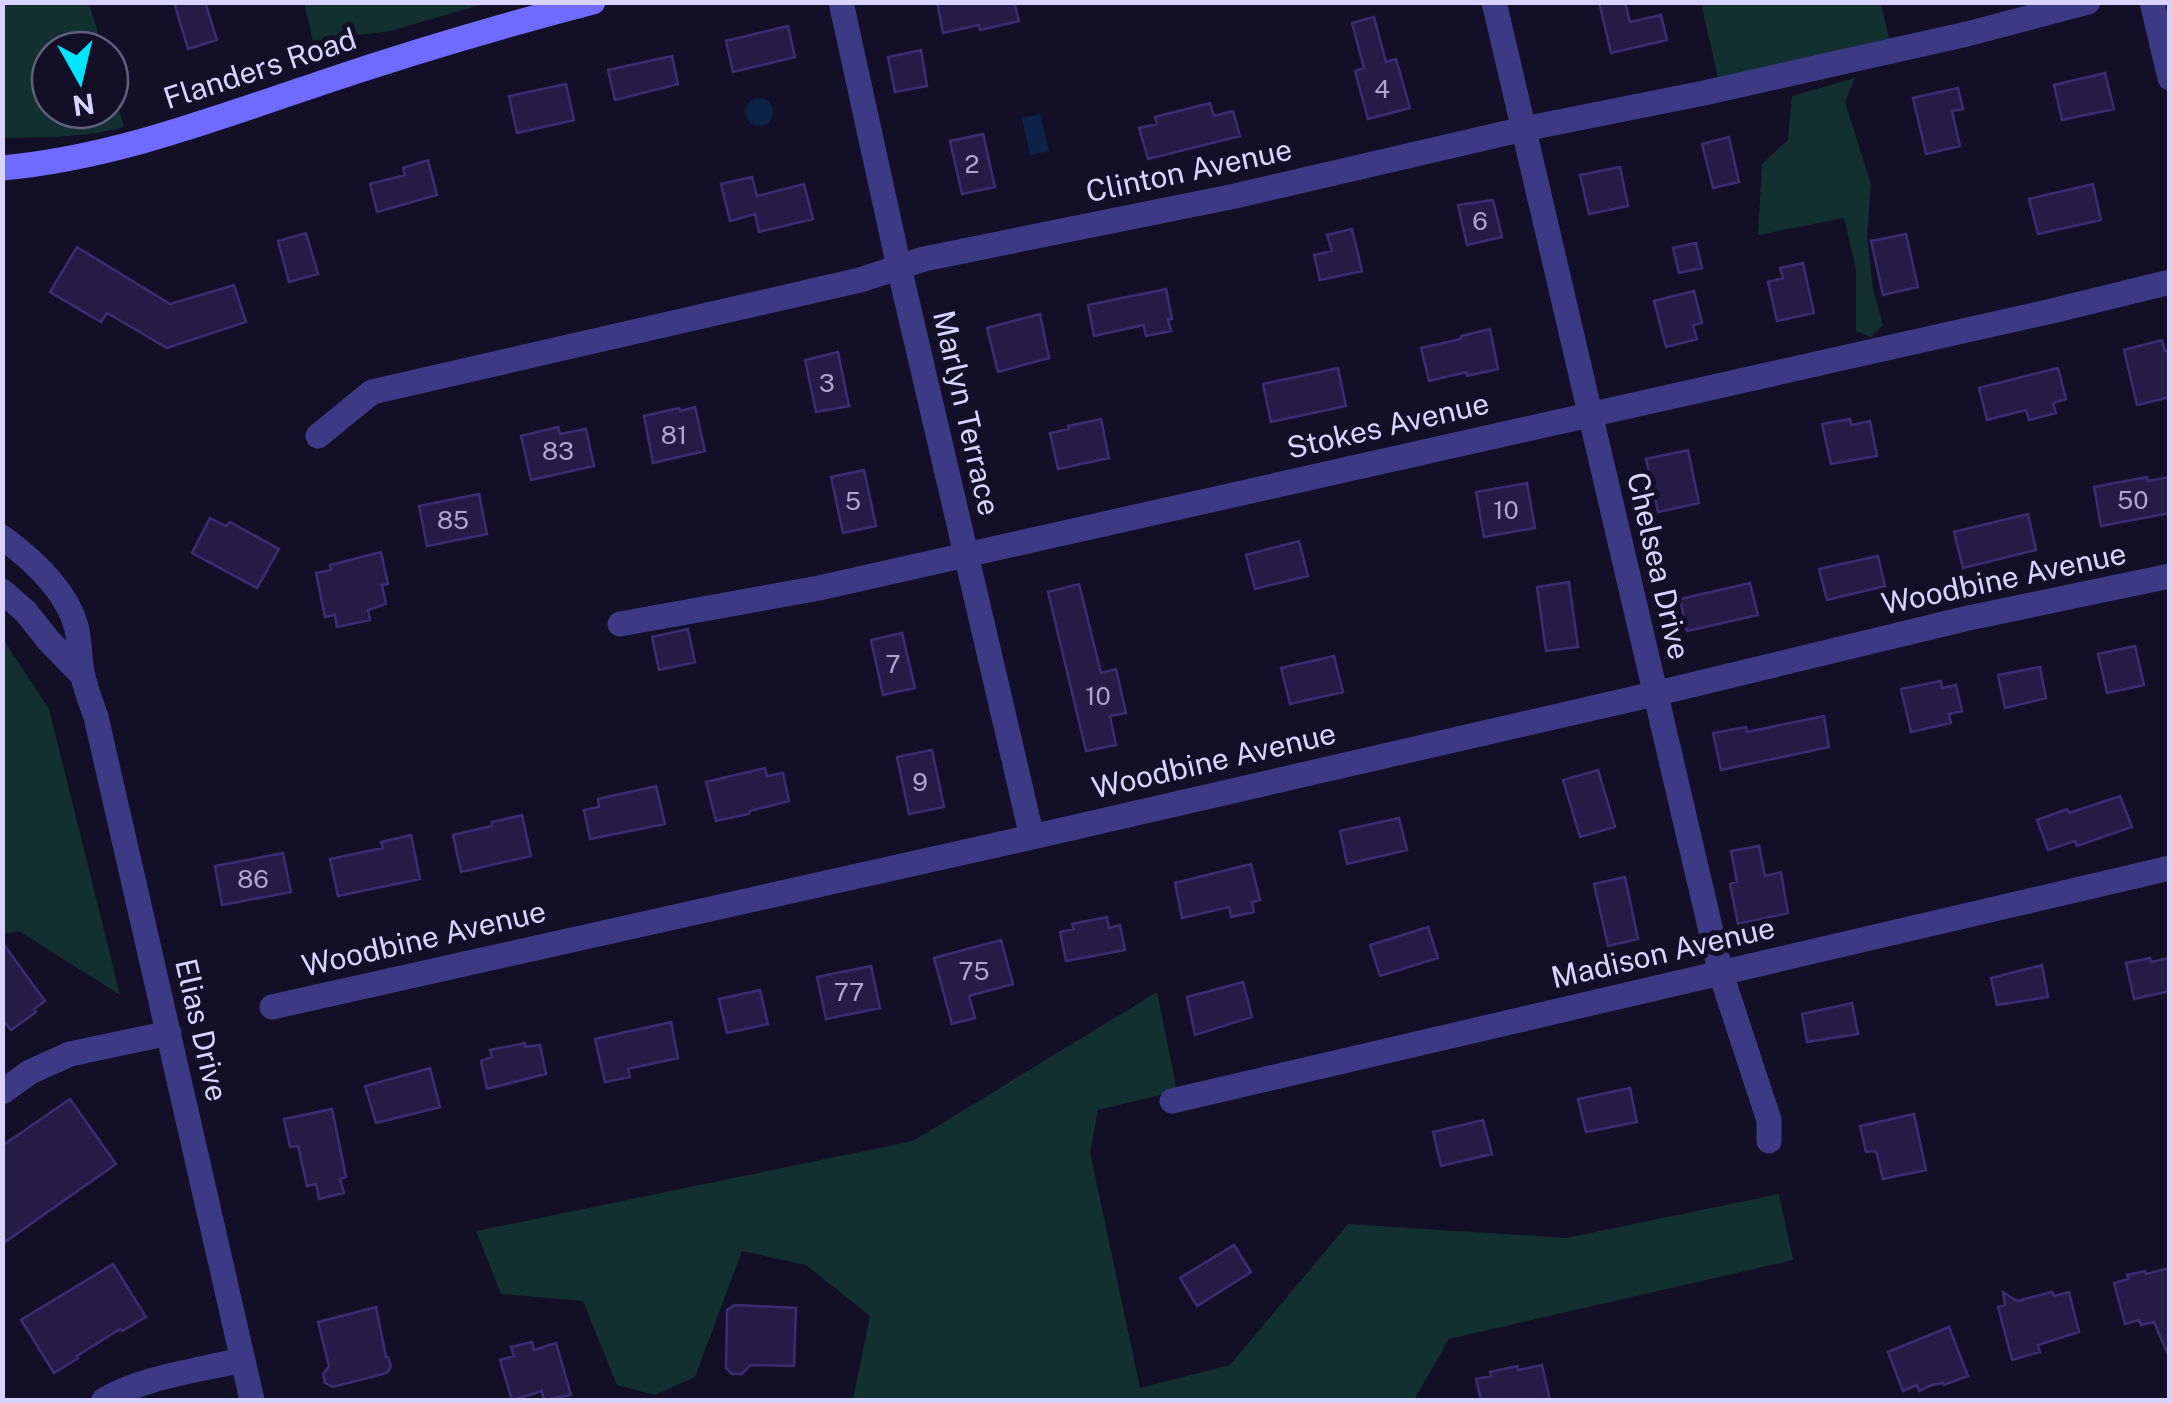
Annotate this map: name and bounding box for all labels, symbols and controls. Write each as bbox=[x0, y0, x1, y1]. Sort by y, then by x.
street label: Flanders Road bbox=[159, 20, 361, 116]
north arrow bbox=[30, 30, 130, 130]
house number: 4 bbox=[1374, 74, 1390, 104]
text: N bbox=[70, 87, 97, 123]
street label: Clinton Avenue bbox=[1082, 131, 1295, 209]
house number: 2 bbox=[965, 149, 979, 179]
house number: 6 bbox=[1472, 206, 1488, 236]
street label: Marlyn Terrace bbox=[926, 307, 1008, 519]
house number: 3 bbox=[819, 368, 835, 398]
street label: Stokes Avenue bbox=[1283, 384, 1492, 466]
house number: 81 bbox=[661, 420, 687, 450]
house number: 83 bbox=[542, 436, 574, 466]
street label: Chelsea Drive bbox=[1620, 469, 1698, 663]
house number: 50 bbox=[2117, 485, 2149, 515]
house number: 5 bbox=[845, 486, 861, 516]
house number: 10 bbox=[1493, 495, 1519, 525]
house number: 85 bbox=[437, 505, 469, 535]
street label: Woodbine Avenue bbox=[1878, 535, 2129, 622]
house number: 7 bbox=[885, 649, 901, 679]
house number: 10 bbox=[1085, 681, 1111, 711]
street label: Woodbine Avenue bbox=[1088, 714, 1339, 806]
house number: 9 bbox=[912, 767, 928, 797]
house number: 86 bbox=[237, 864, 269, 894]
street label: Woodbine Avenue bbox=[298, 892, 549, 984]
street label: Madison Avenue bbox=[1547, 909, 1778, 995]
street label: Elias Drive bbox=[168, 955, 236, 1105]
house number: 75 bbox=[958, 956, 990, 986]
house number: 77 bbox=[834, 977, 864, 1007]

